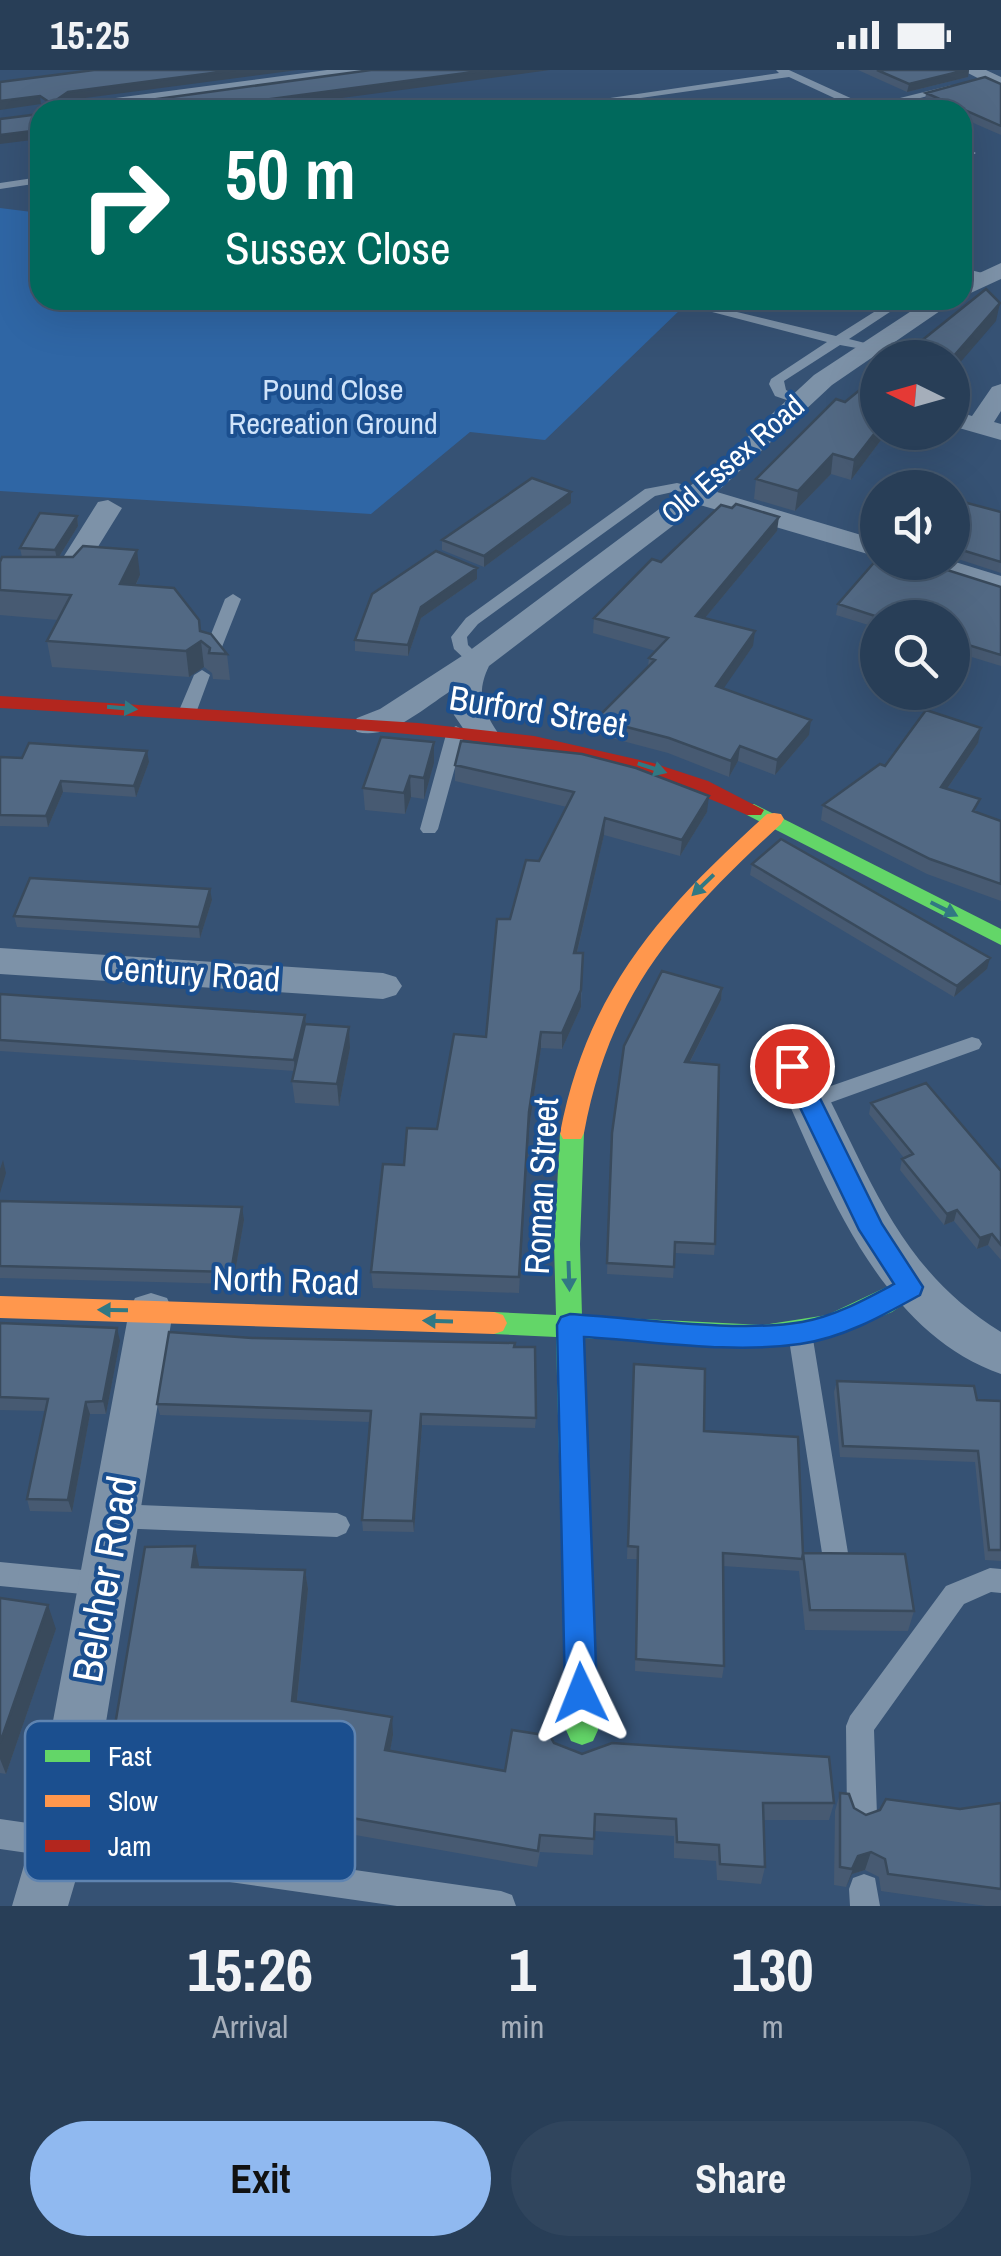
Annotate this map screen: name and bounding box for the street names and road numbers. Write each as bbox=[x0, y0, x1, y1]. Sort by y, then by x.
street label: Old Essex Road bbox=[652, 386, 812, 532]
street label: Burford Street bbox=[446, 674, 630, 748]
street label: Century Road bbox=[102, 943, 282, 1003]
street label: Roman Street bbox=[513, 1096, 569, 1276]
street label: North Road bbox=[212, 1254, 360, 1306]
street label: Belcher Road bbox=[58, 1471, 150, 1687]

